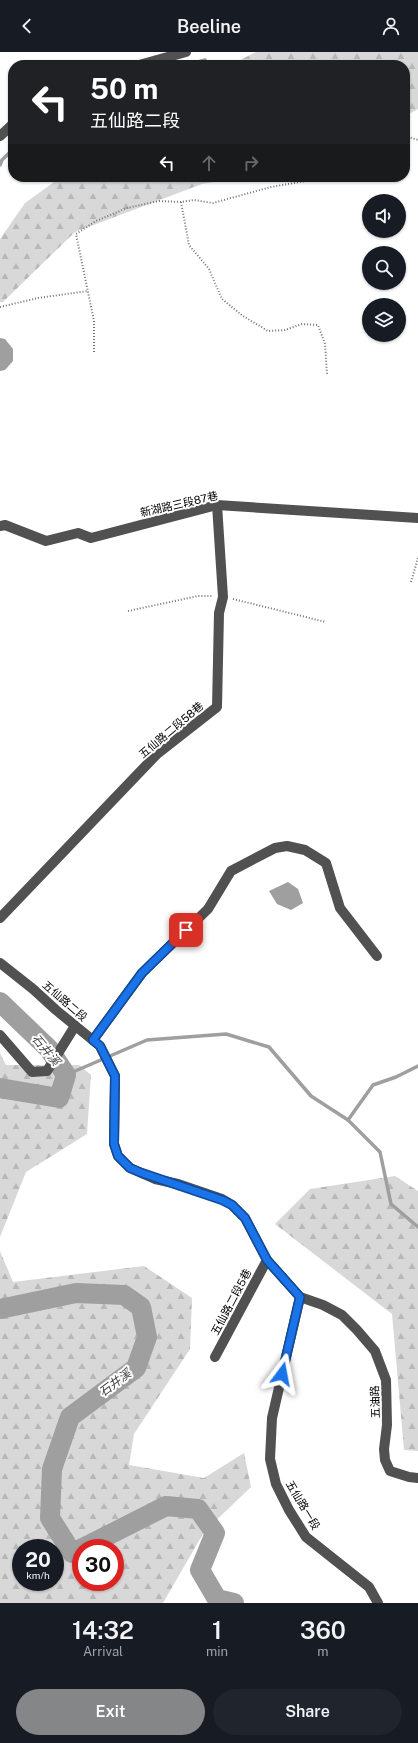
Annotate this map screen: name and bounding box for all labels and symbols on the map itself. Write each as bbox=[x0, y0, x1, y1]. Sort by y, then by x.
street label: 新湖路三段87巷 bbox=[139, 489, 219, 519]
street label: 五仙路二段58巷 bbox=[136, 700, 206, 760]
pin bbox=[169, 913, 203, 947]
street label: 五仙路二段 bbox=[40, 978, 90, 1024]
water label: 石井溪 bbox=[29, 1032, 64, 1070]
street label: 五仙路二段5巷 bbox=[209, 1267, 253, 1337]
position arrow bbox=[261, 1353, 303, 1395]
water label: 石井溪 bbox=[96, 1365, 135, 1399]
street label: 五油路 bbox=[368, 1385, 382, 1419]
street label: 五仙路一段 bbox=[284, 1478, 322, 1532]
speed limit sign: 30 bbox=[72, 1539, 124, 1591]

